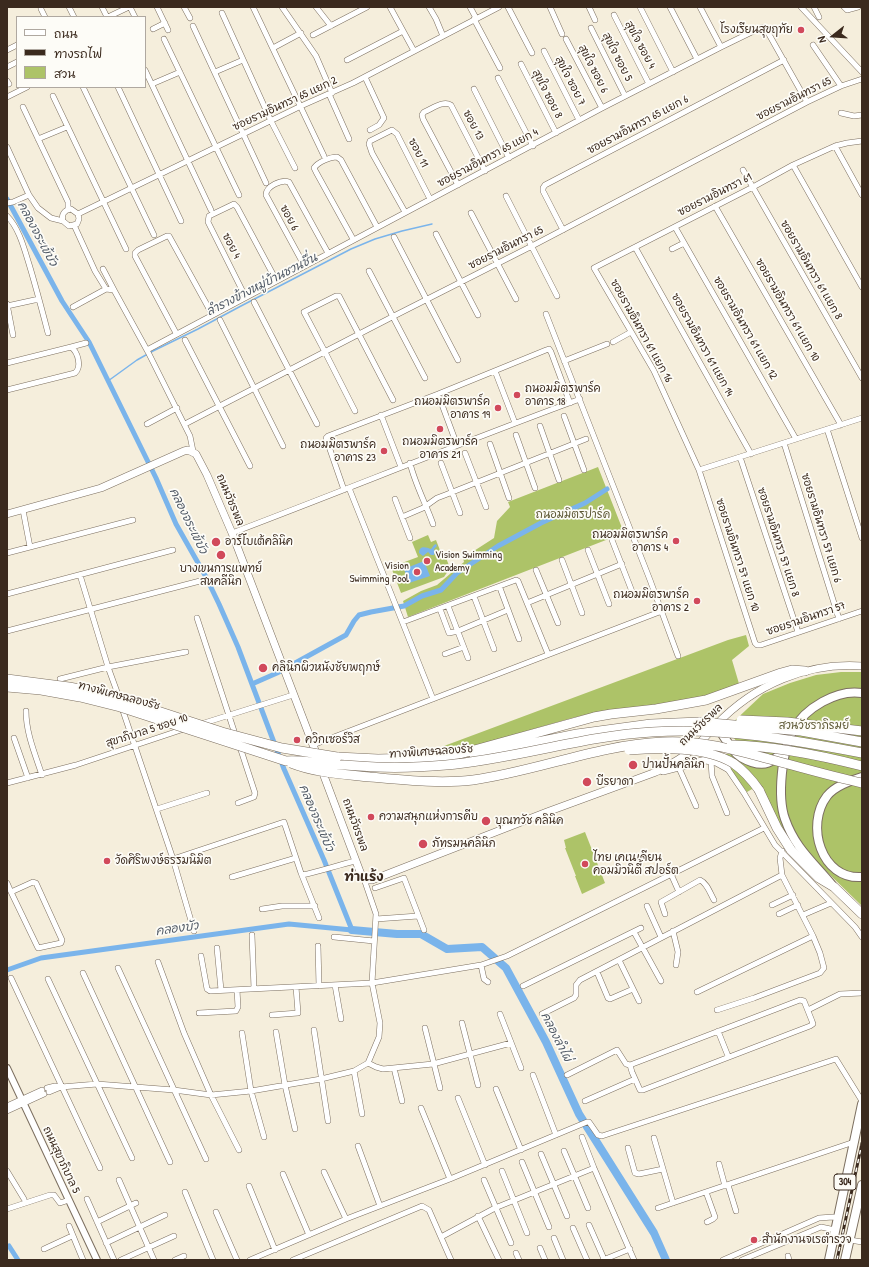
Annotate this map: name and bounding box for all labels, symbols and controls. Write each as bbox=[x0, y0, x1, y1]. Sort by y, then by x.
legend bbox=[16, 16, 146, 88]
north arrow bbox=[813, 16, 853, 56]
street label: สุขใจ ซอย 4 bbox=[622, 19, 658, 71]
place label: โรงเรียนสุขฤทัย bbox=[720, 23, 793, 37]
text: ถนน bbox=[54, 25, 78, 42]
marker: โรงเรียนสุขฤทัย bbox=[796, 25, 806, 35]
street label: สุขใจ ซอย 5 bbox=[599, 30, 635, 84]
text: N bbox=[814, 35, 829, 44]
street label: สุขใจ ซอย 6 bbox=[575, 43, 611, 95]
text: ทางรถไฟ bbox=[54, 45, 102, 62]
street label: สุขใจ ซอย 7 bbox=[552, 54, 588, 108]
text: สวน bbox=[54, 65, 75, 82]
street label: สุขใจ ซอย 8 bbox=[529, 67, 565, 121]
street label: ซอยรามอินทรา 65 แยก 2 bbox=[231, 74, 339, 134]
street label: ซอยรามอินทรา 65 bbox=[754, 75, 834, 123]
street label: ซอยรามอินทรา 65 แยก 6 bbox=[585, 93, 691, 157]
street label: ซอย 13 bbox=[460, 108, 486, 142]
street label: ซอยรามอินทรา 65 แยก 4 bbox=[435, 126, 541, 190]
street label: ซอย 11 bbox=[405, 136, 431, 170]
street label: ซอยรามอินทรา 61 bbox=[676, 171, 754, 219]
water label: คลองจระเข้บัว bbox=[14, 199, 60, 269]
street label: ซอย 6 bbox=[277, 203, 301, 233]
street label: ซอยรามอินทรา 61 แยก 8 bbox=[777, 218, 845, 322]
street label: ซอยรามอินทรา 65 bbox=[466, 224, 546, 272]
street label: ซอย 4 bbox=[219, 231, 243, 261]
water label: ลำรางข้างหมู่บ้านชวนชื่น bbox=[204, 251, 320, 319]
street label: ซอยรามอินทรา 61 แยก 10 bbox=[752, 256, 822, 364]
street label: ซอยรามอินทรา 61 แยก 12 bbox=[710, 274, 780, 382]
street label: ซอยรามอินทรา 61 แยก 16 bbox=[607, 277, 675, 385]
street label: ซอยรามอินทรา 61 แยก 14 bbox=[668, 291, 736, 399]
place label: ถนอมมิตรพาร์ค อาคาร 18 bbox=[525, 382, 601, 408]
marker: ถนอมมิตรพาร์ค อาคาร 18 bbox=[512, 390, 522, 400]
place label: ถนอมมิตรพาร์ค อาคาร 19 bbox=[414, 395, 490, 421]
marker: ถนอมมิตรพาร์ค อาคาร 19 bbox=[493, 403, 503, 413]
marker: ถนอมมิตรพาร์ค อาคาร 21 bbox=[435, 424, 445, 434]
place label: ถนอมมิตรพาร์ค อาคาร 21 bbox=[402, 435, 478, 461]
place label: ถนอมมิตรพาร์ค อาคาร 23 bbox=[300, 438, 376, 464]
marker: ถนอมมิตรพาร์ค อาคาร 23 bbox=[379, 446, 389, 456]
street label: ถนนวัชรพล bbox=[213, 472, 247, 528]
street label: ซอยรามอินทรา 57 แยก 6 bbox=[798, 472, 844, 584]
water label: คลองจระเข้บัว bbox=[166, 486, 210, 556]
street label: ซอยรามอินทรา 57 แยก 8 bbox=[754, 486, 802, 598]
street label: ซอยรามอินทรา 57 แยก 10 bbox=[712, 497, 762, 613]
park label: ถนอมมิตรปาร์ค bbox=[536, 508, 610, 522]
place label: ถนอมมิตรพาร์ค อาคาร 4 bbox=[592, 528, 668, 554]
place label: อาร์โบเต้คลินิค bbox=[225, 535, 293, 549]
marker: อาร์โบเต้คลินิค bbox=[210, 536, 222, 548]
marker: ถนอมมิตรพาร์ค อาคาร 4 bbox=[671, 536, 681, 546]
place label: Vision Swimming Academy bbox=[435, 548, 502, 574]
marker: บางเขนการแพทย์ สหคลีนิก bbox=[215, 549, 227, 561]
marker: Vision Swimming Academy bbox=[422, 556, 432, 566]
place label: Vision Swimming Pool bbox=[349, 559, 409, 585]
place label: บางเขนการแพทย์ สหคลีนิก bbox=[180, 562, 262, 588]
marker: Vision Swimming Pool bbox=[412, 567, 422, 577]
place label: ถนอมมิตรพาร์ค อาคาร 2 bbox=[613, 588, 689, 614]
marker: ถนอมมิตรพาร์ค อาคาร 2 bbox=[692, 596, 702, 606]
street label: ซอยรามอินทรา 57 bbox=[765, 599, 847, 639]
place label: คลินิกผิวหนังชัยพฤกษ์ bbox=[272, 661, 380, 675]
marker: คลินิกผิวหนังชัยพฤกษ์ bbox=[257, 662, 269, 674]
street label: ทางพิเศษฉลองรัช bbox=[77, 679, 161, 713]
street label: ถนนวัชรพล bbox=[677, 701, 725, 749]
street label: สุขาภิบาล 5 ซอย 10 bbox=[104, 712, 190, 750]
park label: สวนวัชราภิรมย์ bbox=[779, 719, 849, 733]
place label: ควิกเซอร์วิส bbox=[305, 733, 359, 747]
marker: ควิกเซอร์วิส bbox=[292, 735, 302, 745]
street label: ทางพิเศษฉลองรัช bbox=[388, 742, 474, 762]
place label: ปานปั้นคลินิก bbox=[642, 758, 705, 772]
marker: ปานปั้นคลินิก bbox=[627, 759, 639, 771]
place label: บีรยาดา bbox=[596, 775, 634, 789]
marker: บีรยาดา bbox=[581, 776, 593, 788]
water label: คลองจระเข้บัว bbox=[295, 782, 337, 854]
street label: ถนนวัชรพล bbox=[339, 797, 371, 853]
place label: ความสนุกแห่งการคีบ bbox=[379, 810, 478, 824]
marker: ความสนุกแห่งการคีบ bbox=[366, 812, 376, 822]
place label: บุณทวัช คลินิค bbox=[495, 814, 563, 828]
marker: บุณทวัช คลินิค bbox=[480, 815, 492, 827]
place label: ภัทรมนคลินิก bbox=[432, 837, 496, 851]
marker: ภัทรมนคลินิก bbox=[417, 838, 429, 850]
place label: ไทย เคเนเดียน คอมมิวนิตี้ สปอร์ต bbox=[593, 851, 679, 877]
place label: วัดศิริพงษ์ธรรมนิมิต bbox=[115, 854, 211, 868]
marker: วัดศิริพงษ์ธรรมนิมิต bbox=[102, 856, 112, 866]
marker: ไทย เคเนเดียน คอมมิวนิตี้ สปอร์ต bbox=[580, 859, 590, 869]
district label: ท่าแร้ง bbox=[344, 870, 384, 886]
water label: คลองบัว bbox=[155, 919, 199, 939]
water label: คลองลำไผ่ bbox=[537, 1010, 575, 1064]
street label: ถนนสุขาภิบาล 5 bbox=[40, 1124, 82, 1196]
road number: 304 bbox=[834, 1174, 856, 1190]
place label: สำนักงานจเรตำรวจ bbox=[762, 1233, 852, 1247]
marker: สำนักงานจเรตำรวจ bbox=[749, 1235, 759, 1245]

